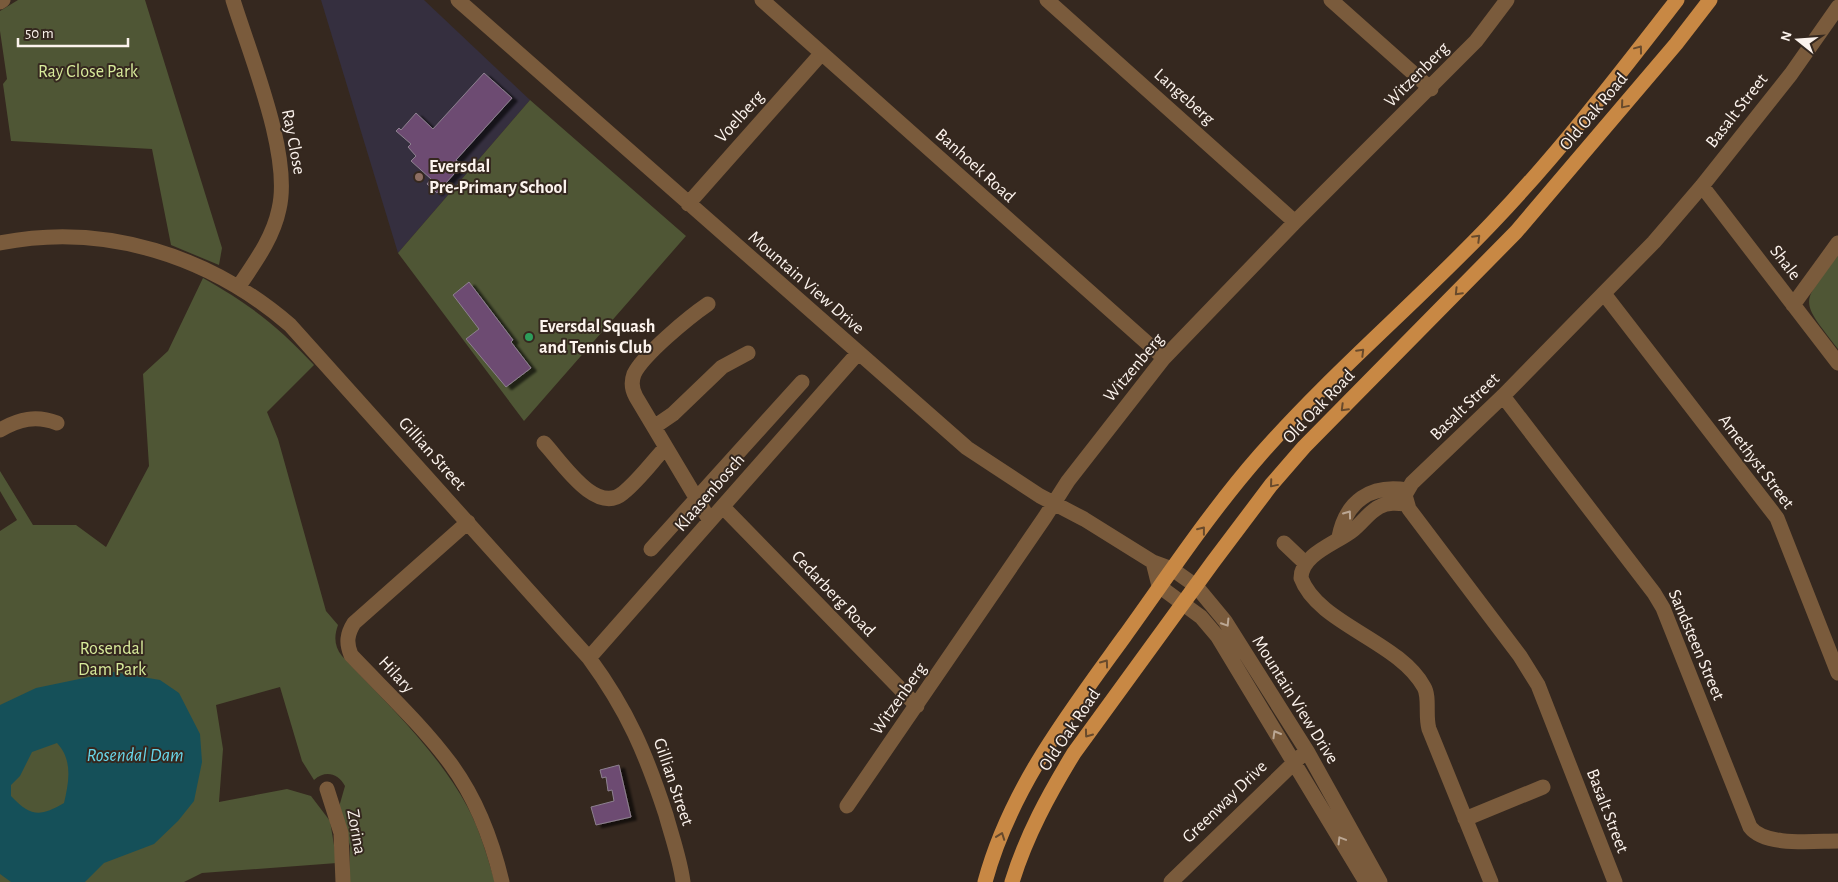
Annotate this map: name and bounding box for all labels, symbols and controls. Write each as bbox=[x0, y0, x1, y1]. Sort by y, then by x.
scale bar bbox=[18, 15, 128, 47]
north arrow bbox=[1773, 15, 1823, 65]
text: 50 m bbox=[25, 26, 54, 41]
text: N bbox=[1778, 30, 1795, 43]
street label: Witzenberg bbox=[1381, 39, 1453, 111]
one-way arrow bbox=[1634, 45, 1643, 54]
park label: Ray Close Park bbox=[38, 63, 139, 81]
street label: Langeberg bbox=[1150, 66, 1218, 129]
street label: Old Oak Road bbox=[1557, 70, 1631, 154]
street label: Basalt Street bbox=[1703, 70, 1771, 151]
street label: Voelberg bbox=[712, 87, 768, 146]
one-way arrow bbox=[1621, 100, 1630, 109]
street label: Ray Close bbox=[278, 108, 308, 176]
street label: Banhoek Road bbox=[932, 126, 1018, 206]
place label: Eversdal Pre-Primary School bbox=[429, 158, 567, 197]
marker: Eversdal Pre-Primary School bbox=[413, 171, 425, 183]
street label: Mountain View Drive bbox=[745, 228, 867, 338]
one-way arrow bbox=[1471, 235, 1480, 244]
street label: Shale bbox=[1766, 242, 1804, 284]
one-way arrow bbox=[1455, 286, 1464, 295]
place label: Eversdal Squash and Tennis Club bbox=[539, 318, 655, 357]
street label: Witzenberg bbox=[1100, 330, 1168, 406]
marker: Eversdal Squash and Tennis Club bbox=[523, 331, 535, 343]
one-way arrow bbox=[1355, 349, 1364, 358]
street label: Old Oak Road bbox=[1280, 367, 1358, 447]
street label: Basalt Street bbox=[1427, 370, 1503, 444]
one-way arrow bbox=[1341, 402, 1350, 411]
street label: Amethyst Street bbox=[1715, 411, 1797, 513]
street label: Gillian Street bbox=[395, 414, 469, 494]
street label: Klaasenbosch bbox=[672, 451, 748, 535]
one-way arrow bbox=[1270, 478, 1278, 487]
one-way arrow bbox=[1342, 510, 1351, 520]
one-way arrow bbox=[1196, 527, 1204, 536]
street label: Cedarberg Road bbox=[788, 548, 878, 640]
street label: Sandsteen Street bbox=[1665, 587, 1727, 703]
one-way arrow bbox=[1220, 618, 1229, 627]
street label: Mountain View Drive bbox=[1248, 633, 1342, 767]
park label: Rosendal Dam Park bbox=[78, 640, 147, 679]
street label: Hilary bbox=[375, 653, 417, 697]
one-way arrow bbox=[1099, 659, 1108, 669]
street label: Witzenberg bbox=[868, 660, 930, 738]
street label: Old Oak Road bbox=[1036, 686, 1104, 774]
one-way arrow bbox=[1085, 728, 1093, 737]
one-way arrow bbox=[1273, 730, 1283, 739]
street label: Gillian Street bbox=[650, 736, 696, 828]
water label: Rosendal Dam bbox=[86, 746, 184, 765]
street label: Greenway Drive bbox=[1179, 757, 1271, 847]
street label: Basalt Street bbox=[1583, 766, 1631, 856]
street label: Zorina bbox=[343, 808, 369, 856]
one-way arrow bbox=[995, 832, 1005, 841]
one-way arrow bbox=[1337, 837, 1347, 846]

